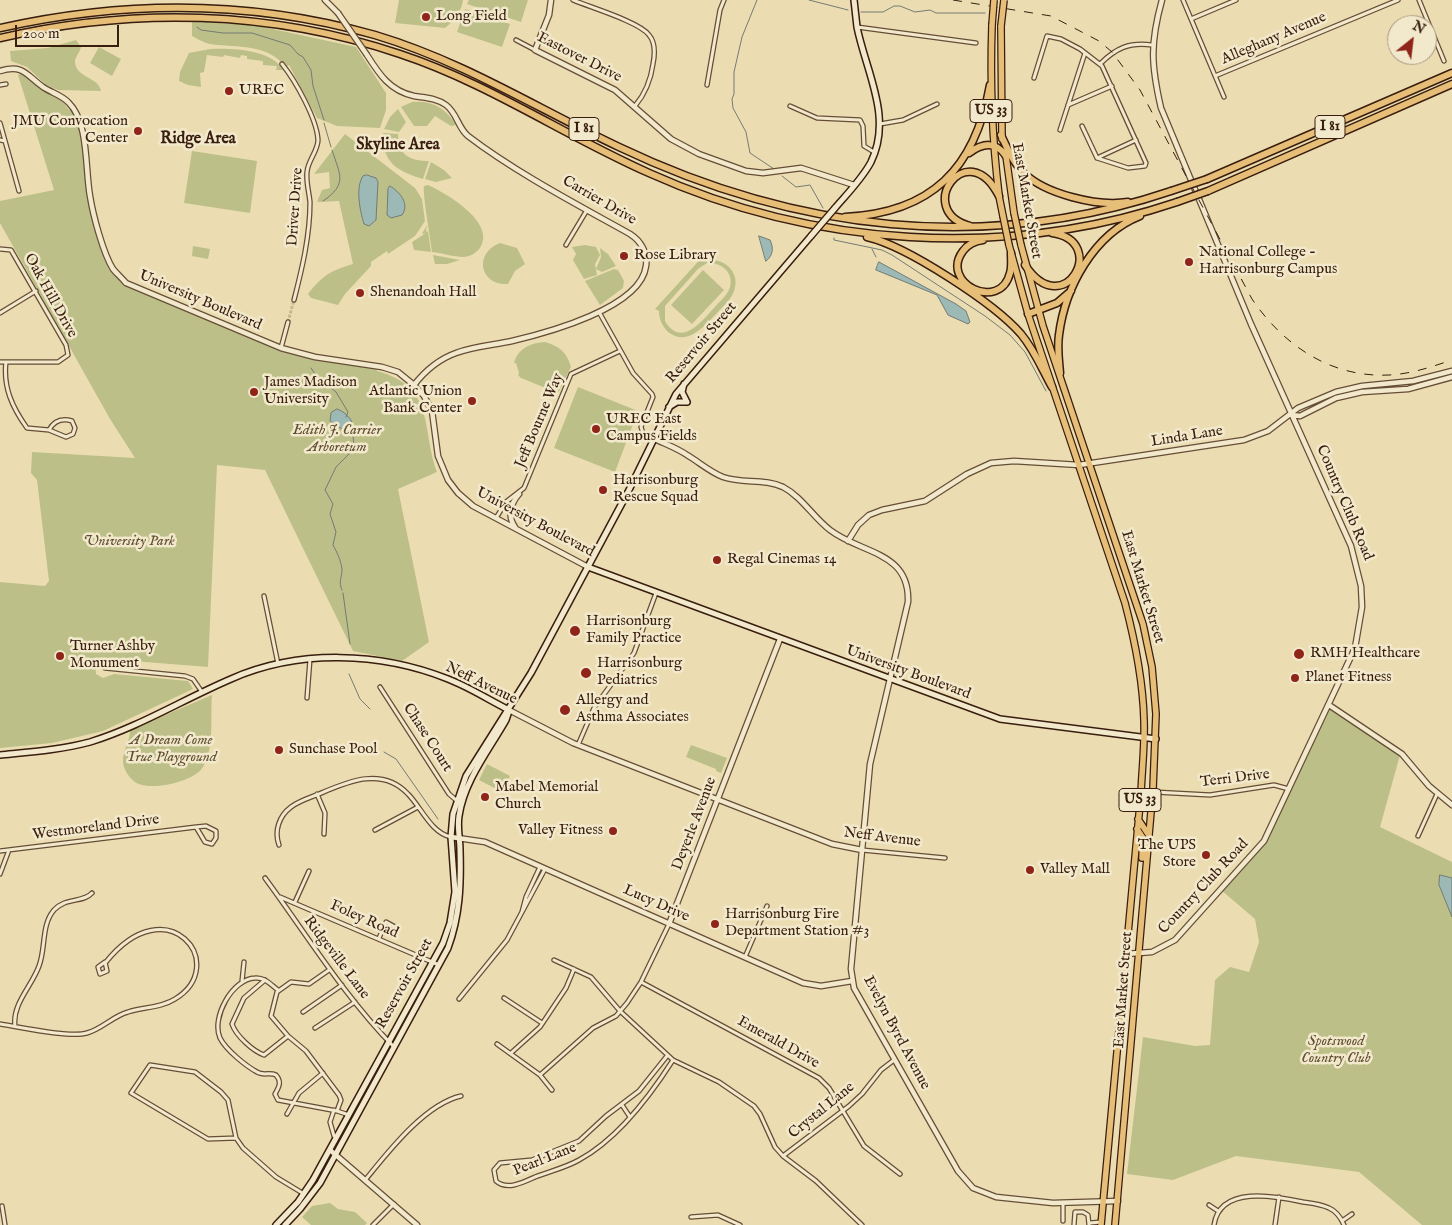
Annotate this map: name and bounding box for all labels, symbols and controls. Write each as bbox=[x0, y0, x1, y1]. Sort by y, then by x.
place label: Long Field bbox=[436, 8, 507, 26]
street label: Alleghany Avenue bbox=[1219, 9, 1329, 69]
marker: Long Field bbox=[420, 11, 432, 23]
scale bar bbox=[18, 15, 121, 47]
north arrow bbox=[1387, 15, 1437, 65]
text: N bbox=[1409, 17, 1428, 39]
text: 200 m bbox=[23, 24, 60, 43]
street label: Eastover Drive bbox=[534, 29, 624, 87]
place label: UREC bbox=[239, 82, 284, 100]
marker: UREC bbox=[223, 85, 235, 97]
road number: US 33 bbox=[970, 100, 1012, 122]
place label: JMU Convocation Center bbox=[13, 113, 128, 148]
road number: I 81 bbox=[1315, 115, 1345, 138]
road number: I 81 bbox=[569, 118, 599, 140]
marker: JMU Convocation Center bbox=[132, 125, 144, 137]
district label: Ridge Area bbox=[160, 130, 236, 150]
district label: Skyline Area bbox=[356, 136, 440, 156]
street label: East Market Street bbox=[1007, 142, 1045, 260]
street label: Driver Drive bbox=[284, 167, 308, 247]
street label: Carrier Drive bbox=[559, 173, 639, 229]
place label: National College - Harrisonburg Campus bbox=[1199, 244, 1337, 279]
place label: Rose Library bbox=[634, 247, 716, 265]
marker: Rose Library bbox=[618, 250, 630, 262]
street label: Oak Hill Drive bbox=[19, 251, 81, 341]
marker: National College - Harrisonburg Campus bbox=[1183, 256, 1195, 268]
street label: University Boulevard bbox=[136, 267, 264, 335]
place label: Shenandoah Hall bbox=[370, 284, 476, 302]
marker: Shenandoah Hall bbox=[354, 287, 366, 299]
street label: Reservoir Street bbox=[663, 299, 741, 387]
street label: Jeff Bourne Way bbox=[512, 371, 568, 471]
place label: James Madison University bbox=[264, 374, 357, 409]
place label: Atlantic Union Bank Center bbox=[369, 383, 462, 418]
marker: James Madison University bbox=[248, 386, 260, 398]
marker: Atlantic Union Bank Center bbox=[466, 395, 478, 407]
place label: UREC East Campus Fields bbox=[606, 411, 697, 446]
park label: Edith J. Carrier Arboretum bbox=[293, 422, 381, 457]
street label: Linda Lane bbox=[1150, 422, 1224, 452]
marker: UREC East Campus Fields bbox=[590, 423, 602, 435]
street label: Country Club Road bbox=[1312, 443, 1376, 563]
place label: Harrisonburg Rescue Squad bbox=[613, 472, 698, 507]
street label: University Boulevard bbox=[473, 484, 597, 562]
marker: Harrisonburg Rescue Squad bbox=[597, 484, 609, 496]
street label: East Market Street bbox=[1116, 528, 1168, 646]
park label: University Park bbox=[83, 533, 175, 551]
place label: Regal Cinemas 14 bbox=[727, 551, 836, 569]
marker: Regal Cinemas 14 bbox=[711, 554, 723, 566]
place label: Harrisonburg Family Practice bbox=[586, 613, 681, 648]
marker: Harrisonburg Family Practice bbox=[568, 624, 582, 638]
place label: Turner Ashby Monument bbox=[70, 638, 155, 673]
street label: University Boulevard bbox=[843, 642, 973, 704]
place label: RMH Healthcare bbox=[1310, 645, 1420, 663]
marker: RMH Healthcare bbox=[1292, 647, 1306, 661]
marker: Turner Ashby Monument bbox=[54, 650, 66, 662]
place label: Harrisonburg Pediatrics bbox=[597, 655, 682, 690]
street label: Neff Avenue bbox=[442, 659, 520, 709]
marker: Harrisonburg Pediatrics bbox=[579, 666, 593, 680]
place label: Planet Fitness bbox=[1305, 669, 1392, 687]
marker: Planet Fitness bbox=[1289, 672, 1301, 684]
place label: Allergy and Asthma Associates bbox=[576, 692, 689, 727]
street label: Chase Court bbox=[398, 700, 456, 776]
marker: Allergy and Asthma Associates bbox=[558, 703, 572, 717]
park label: A Dream Come True Playground bbox=[125, 732, 217, 767]
place label: Sunchase Pool bbox=[289, 741, 377, 759]
marker: Sunchase Pool bbox=[273, 744, 285, 756]
street label: Terri Drive bbox=[1199, 766, 1271, 792]
street label: Deyerle Avenue bbox=[669, 775, 721, 873]
place label: Mabel Memorial Church bbox=[495, 779, 598, 814]
road number: US 33 bbox=[1119, 788, 1161, 812]
marker: Mabel Memorial Church bbox=[479, 791, 491, 803]
street label: Westmoreland Drive bbox=[32, 811, 160, 845]
place label: Valley Fitness bbox=[518, 822, 603, 840]
street label: Neff Avenue bbox=[842, 824, 922, 852]
marker: Valley Fitness bbox=[607, 825, 619, 837]
street label: Country Club Road bbox=[1155, 836, 1253, 938]
place label: The UPS Store bbox=[1138, 837, 1196, 872]
marker: The UPS Store bbox=[1200, 849, 1212, 861]
place label: Valley Mall bbox=[1040, 861, 1110, 879]
marker: Valley Mall bbox=[1024, 864, 1036, 876]
street label: Lucy Drive bbox=[620, 881, 692, 927]
street label: Foley Road bbox=[327, 897, 401, 943]
place label: Harrisonburg Fire Department Station #3 bbox=[725, 906, 869, 941]
street label: Ridgeville Lane bbox=[299, 913, 373, 1003]
marker: Harrisonburg Fire Department Station #3 bbox=[709, 918, 721, 930]
street label: East Market Street bbox=[1111, 931, 1137, 1049]
street label: Reservoir Street bbox=[373, 936, 437, 1032]
street label: Evelyn Byrd Avenue bbox=[858, 973, 934, 1093]
street label: Emerald Drive bbox=[734, 1013, 822, 1073]
park label: Spotswood Country Club bbox=[1301, 1033, 1371, 1068]
street label: Crystal Lane bbox=[785, 1079, 859, 1143]
street label: Pearl Lane bbox=[511, 1139, 579, 1181]

